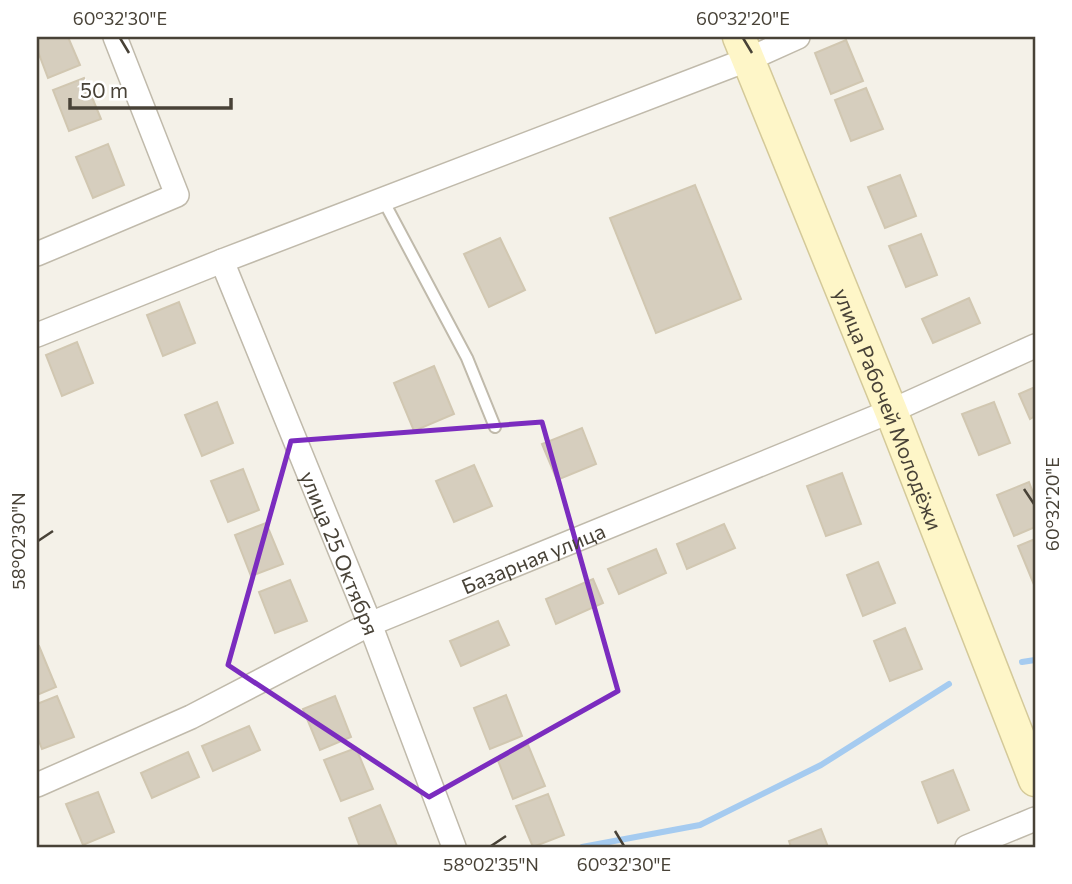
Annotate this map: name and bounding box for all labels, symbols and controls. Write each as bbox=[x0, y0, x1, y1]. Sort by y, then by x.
text: 60°32'30"E bbox=[73, 7, 167, 29]
text: 60°32'20"E bbox=[696, 7, 790, 29]
scale bar bbox=[70, 66, 231, 110]
text: 50 m bbox=[80, 77, 128, 102]
street label: улица Рабочей Молодёжи bbox=[830, 284, 949, 533]
text: 60°32'20"E bbox=[1041, 457, 1063, 551]
street label: улица 25 Октября bbox=[296, 467, 385, 638]
text: 58°02'30"N bbox=[7, 492, 29, 590]
street label: Базарная улица bbox=[457, 517, 608, 598]
text: 58°02'35"N bbox=[443, 853, 539, 875]
text: 60°32'30"E bbox=[577, 853, 671, 875]

